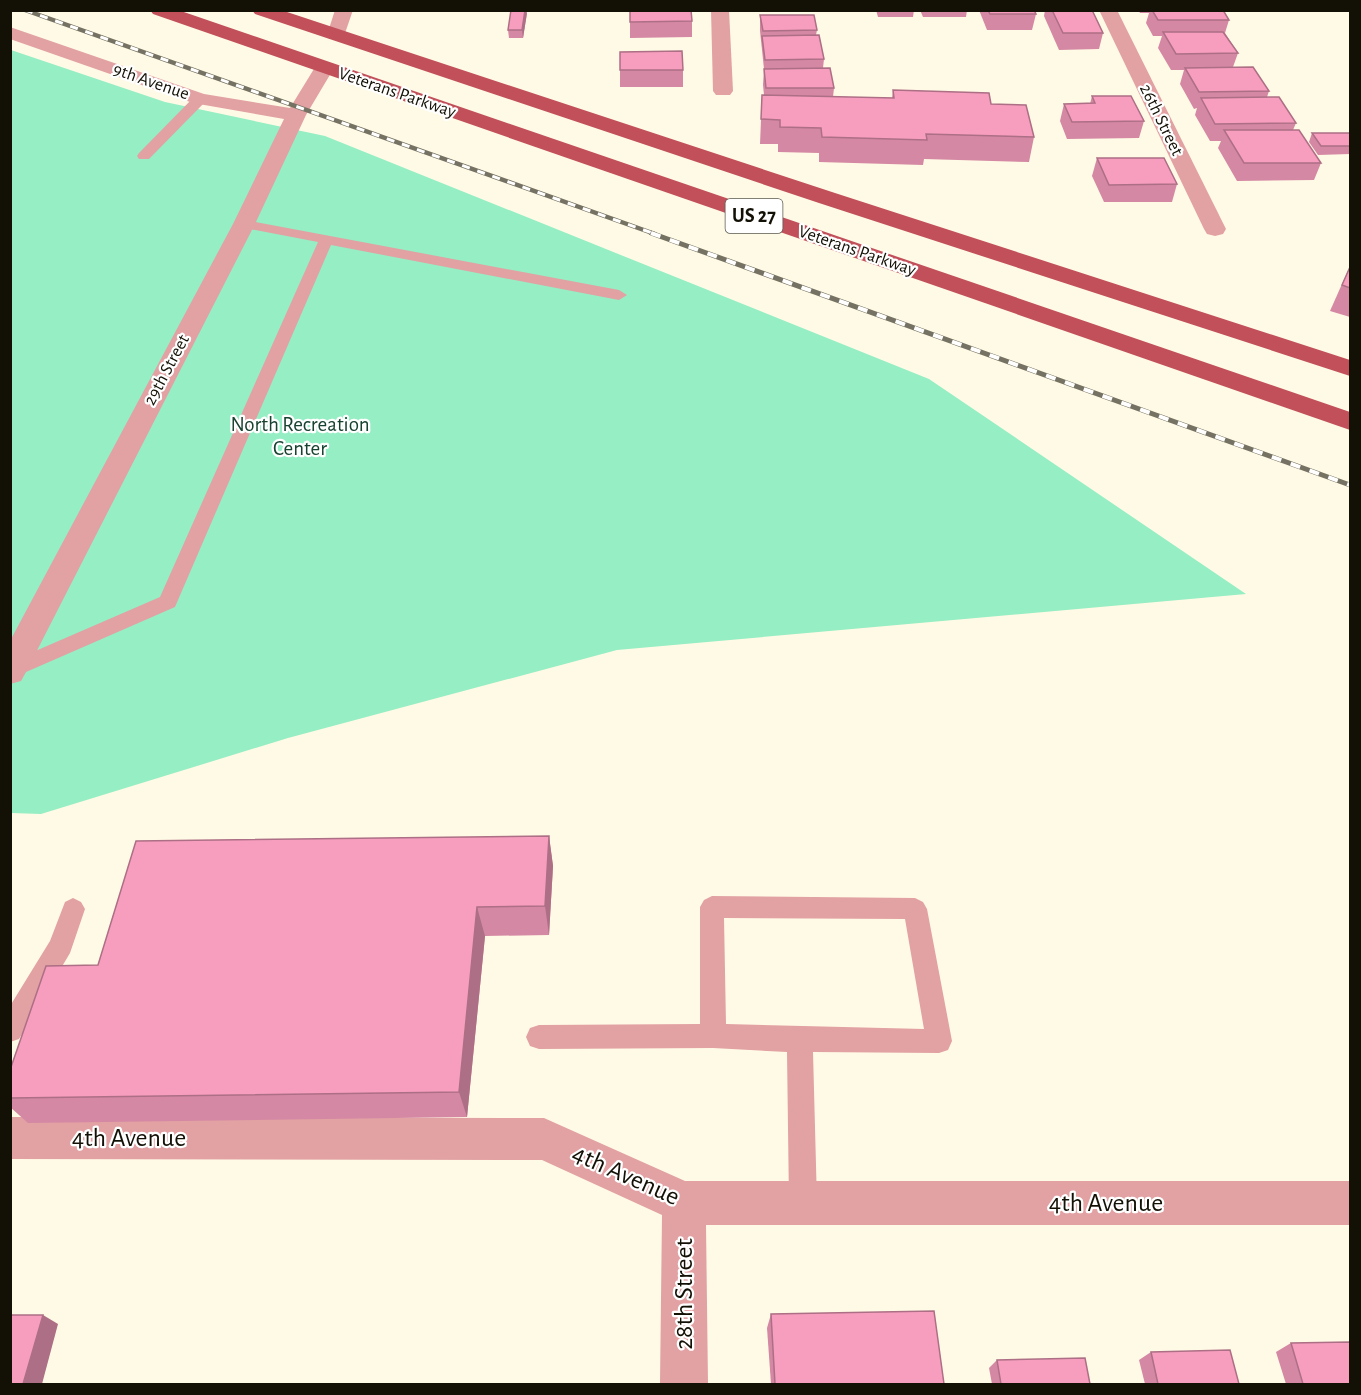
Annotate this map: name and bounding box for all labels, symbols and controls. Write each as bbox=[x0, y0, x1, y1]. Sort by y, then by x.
street label: 9th Avenue bbox=[111, 61, 191, 103]
street label: Veterans Parkway bbox=[336, 64, 458, 122]
street label: 26th Street bbox=[1136, 81, 1186, 159]
road number: US 27 bbox=[726, 199, 783, 233]
street label: Veterans Parkway bbox=[796, 222, 918, 280]
street label: 29th Street bbox=[141, 332, 193, 408]
park label: North Recreation Center bbox=[230, 414, 370, 459]
street label: 4th Avenue bbox=[72, 1125, 186, 1151]
street label: 4th Avenue bbox=[568, 1140, 684, 1210]
street label: 4th Avenue bbox=[1049, 1190, 1163, 1216]
street label: 28th Street bbox=[671, 1238, 697, 1350]

